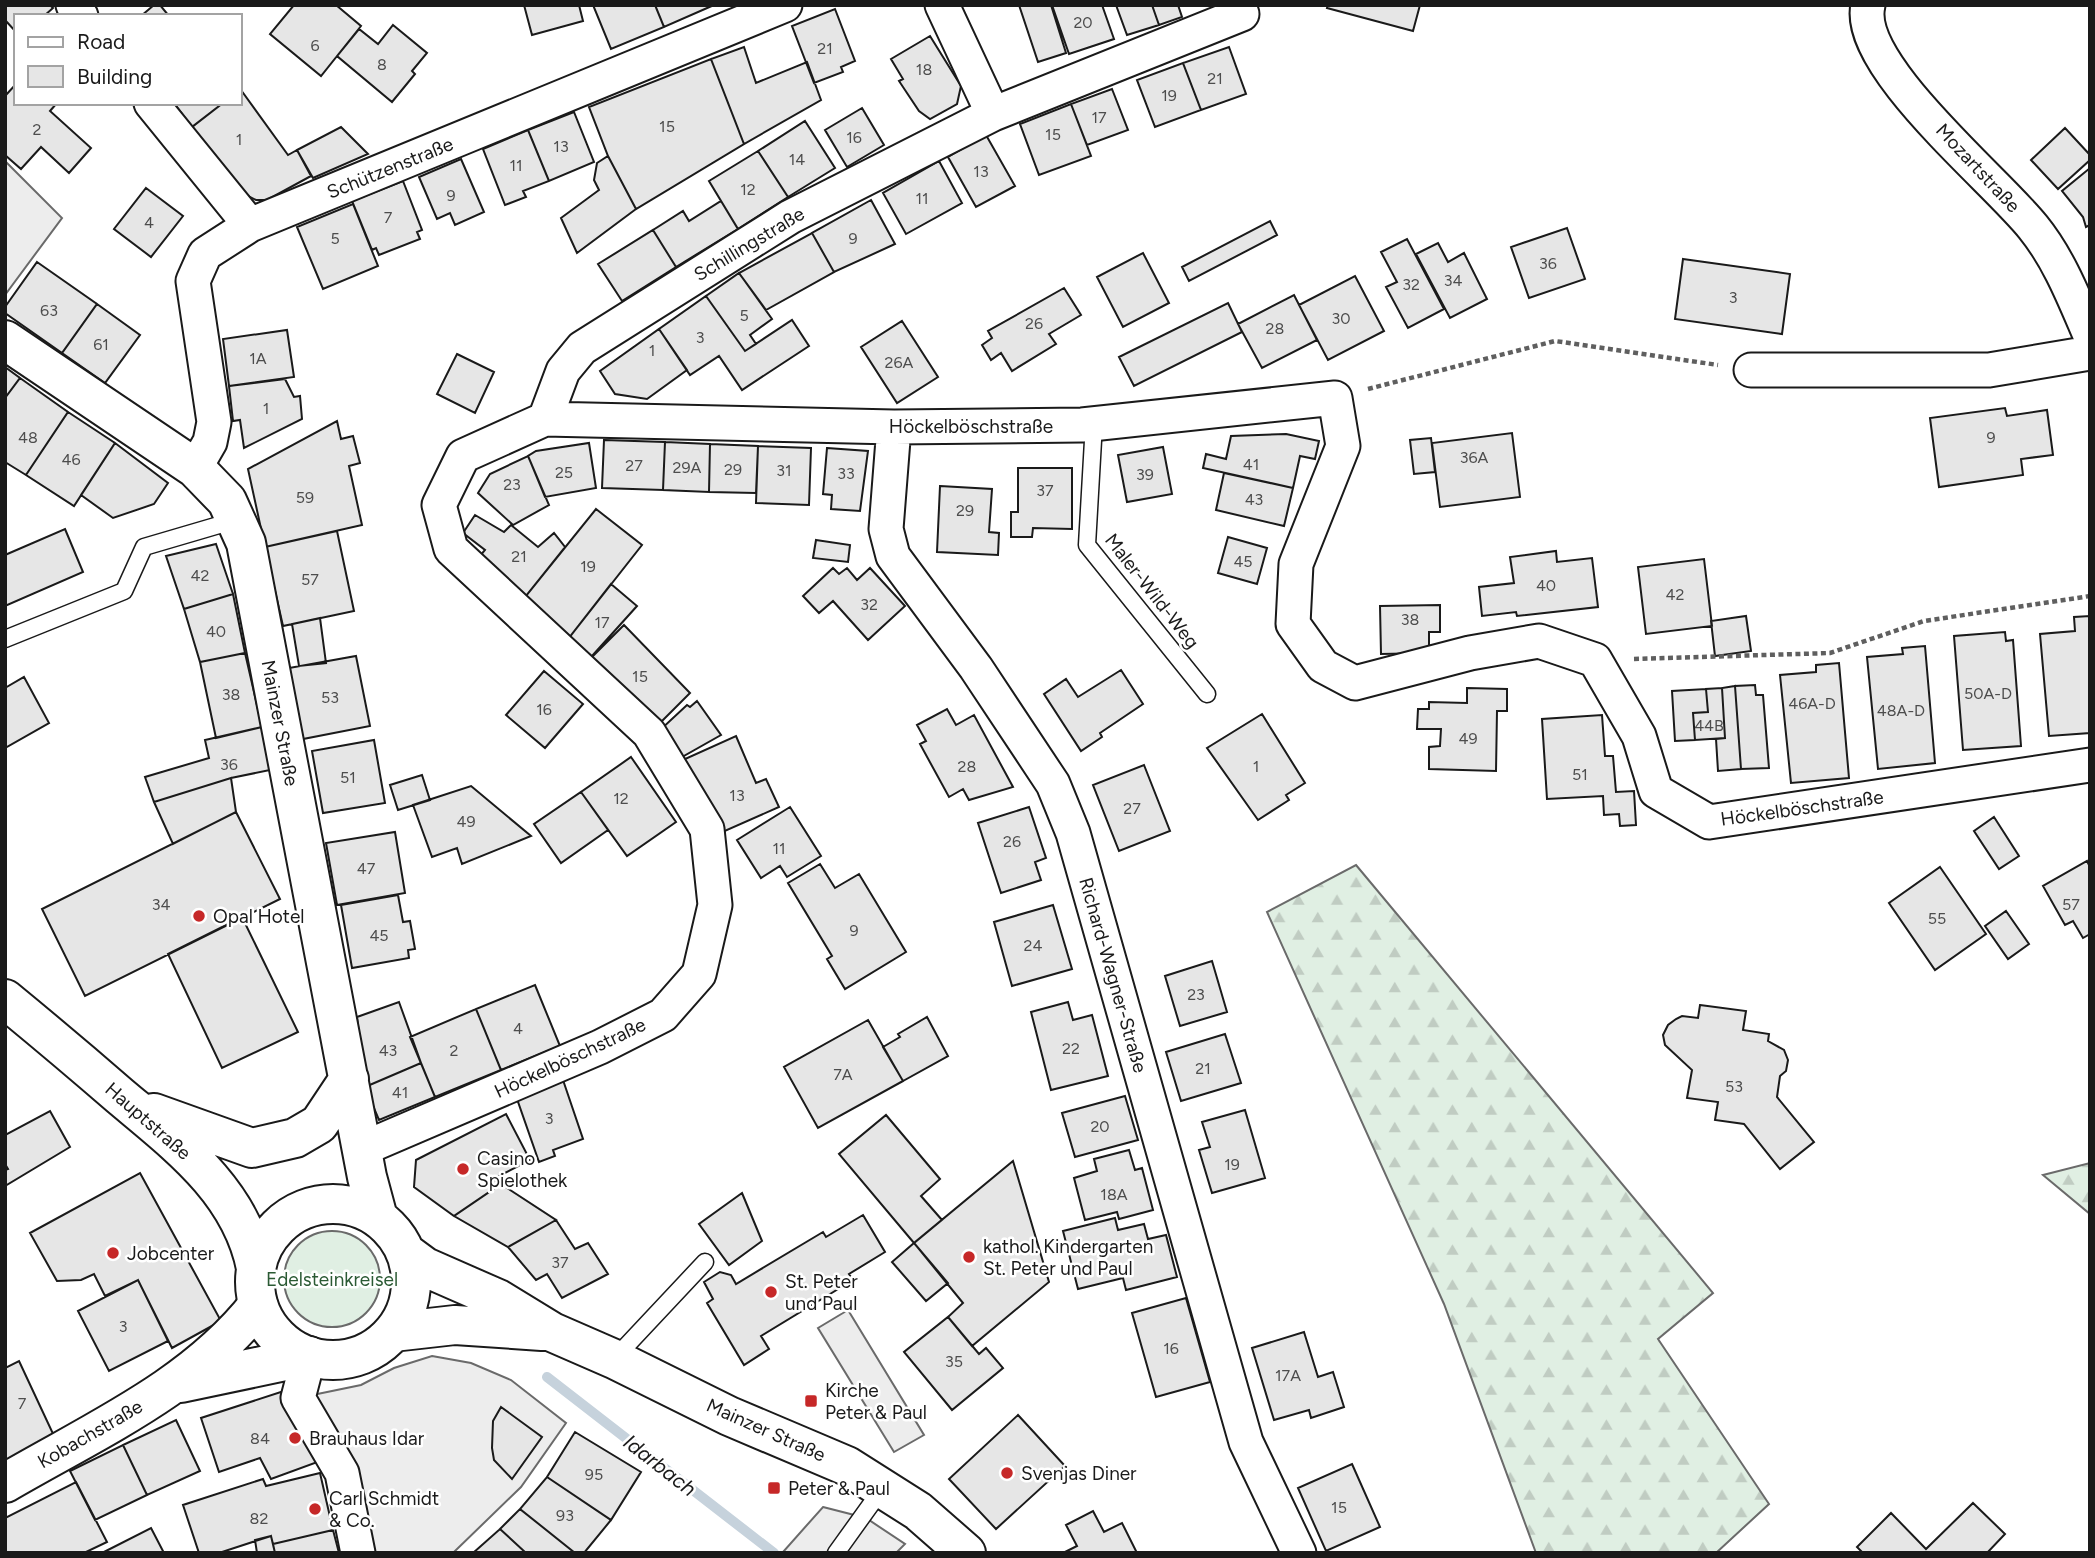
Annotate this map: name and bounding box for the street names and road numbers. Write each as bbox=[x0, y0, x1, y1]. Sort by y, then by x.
street label: Mozartstraße bbox=[1931, 119, 2025, 217]
street label: Schützenstraße bbox=[324, 132, 456, 204]
street label: Schillingstraße bbox=[690, 202, 808, 286]
street label: Höckelböschstraße bbox=[889, 415, 1053, 438]
street label: Maler-Wild-Weg bbox=[1100, 529, 1204, 653]
street label: Mainzer Straße bbox=[257, 658, 303, 788]
street label: Höckelböschstraße bbox=[1719, 785, 1885, 831]
street label: Richard-Wagner-Straße bbox=[1074, 875, 1152, 1075]
street label: Höckelböschstraße bbox=[491, 1013, 649, 1103]
street label: Hauptstraße bbox=[100, 1077, 196, 1165]
street label: Mainzer Straße bbox=[703, 1394, 829, 1466]
street label: Kobachstraße bbox=[33, 1395, 147, 1473]

